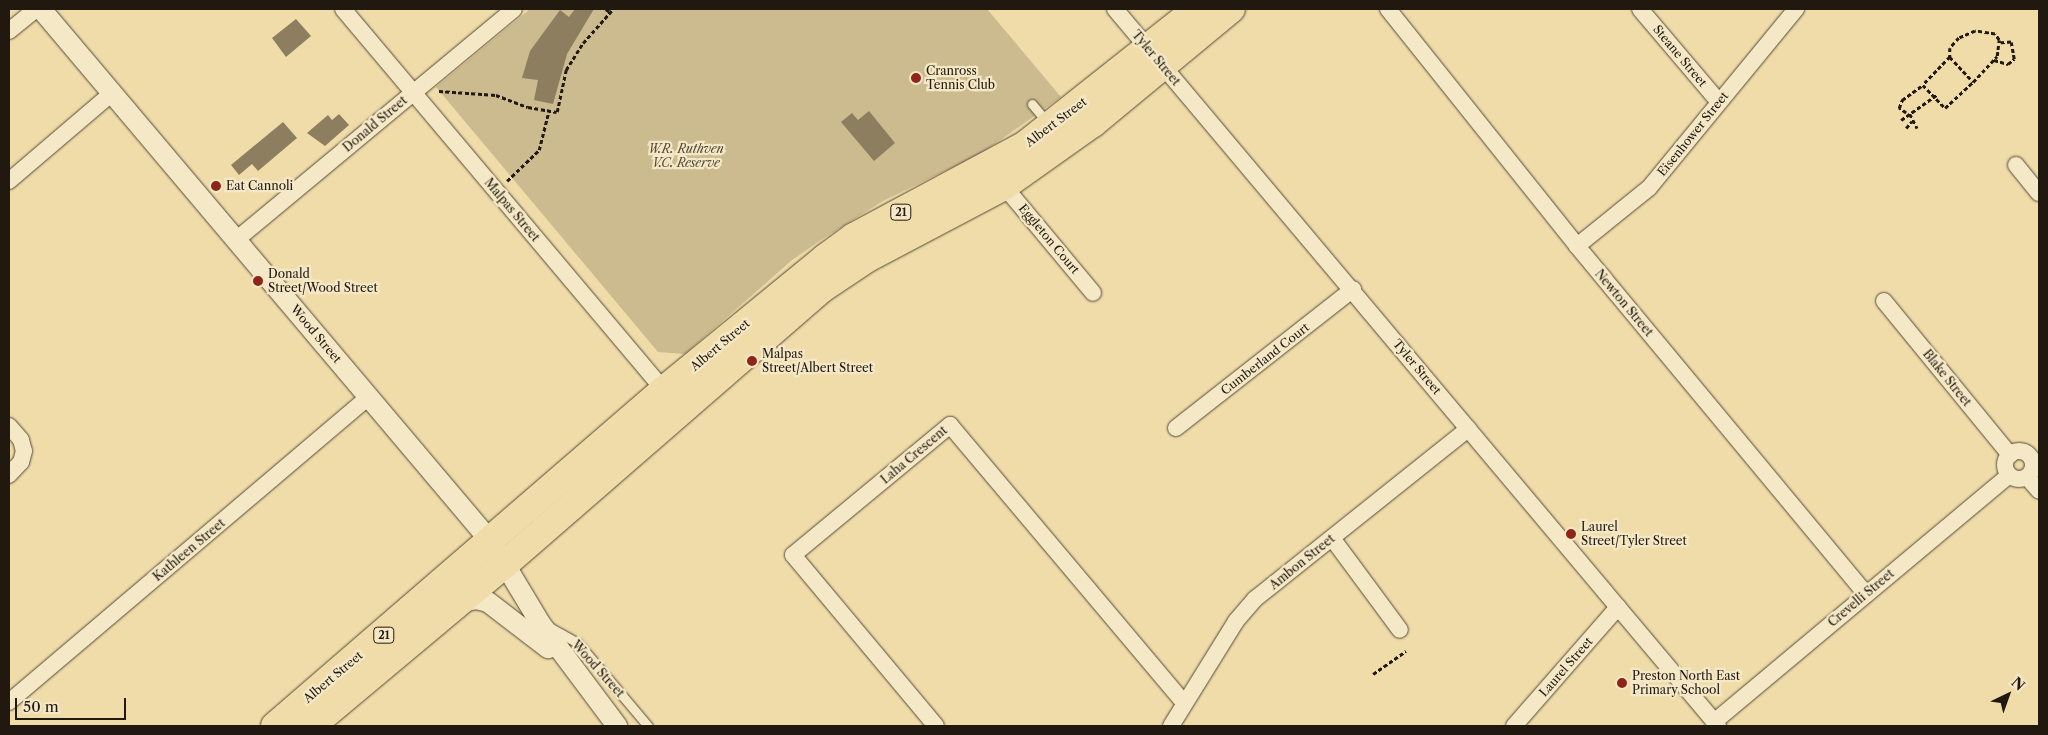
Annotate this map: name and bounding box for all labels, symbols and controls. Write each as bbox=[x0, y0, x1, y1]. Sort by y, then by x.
street label: Steane Street bbox=[1650, 22, 1710, 90]
street label: Tyler Street bbox=[1129, 27, 1183, 89]
place label: Cranross Tennis Club bbox=[926, 64, 995, 92]
marker: Cranross Tennis Club bbox=[910, 72, 922, 84]
street label: Eisenhower Street bbox=[1655, 89, 1731, 179]
street label: Donald Street bbox=[340, 93, 410, 155]
street label: Albert Street bbox=[1023, 94, 1089, 150]
park label: W.R. Ruthven V.C. Reserve bbox=[648, 142, 724, 170]
street label: Malpas Street bbox=[481, 175, 543, 245]
place label: Eat Cannoli bbox=[226, 179, 293, 193]
marker: Eat Cannoli bbox=[210, 180, 222, 192]
street label: Eggleton Court bbox=[1016, 201, 1082, 277]
road number: 21 bbox=[890, 203, 912, 220]
place label: Donald Street/Wood Street bbox=[268, 267, 378, 295]
street label: Newton Street bbox=[1592, 267, 1656, 339]
marker: Donald Street/Wood Street bbox=[252, 275, 264, 287]
street label: Wood Street bbox=[288, 302, 344, 366]
street label: Albert Street bbox=[687, 316, 753, 374]
street label: Cumberland Court bbox=[1218, 320, 1312, 398]
street label: Tyler Street bbox=[1390, 336, 1444, 398]
place label: Malpas Street/Albert Street bbox=[762, 347, 873, 375]
street label: Blake Street bbox=[1920, 347, 1974, 409]
marker: Malpas Street/Albert Street bbox=[746, 355, 758, 367]
street label: Laha Crescent bbox=[878, 423, 950, 487]
street label: Kathleen Street bbox=[150, 516, 228, 584]
place label: Laurel Street/Tyler Street bbox=[1581, 520, 1687, 548]
marker: Laurel Street/Tyler Street bbox=[1565, 528, 1577, 540]
street label: Ambon Street bbox=[1267, 531, 1337, 593]
street label: Crevelli Street bbox=[1825, 566, 1897, 630]
road number: 21 bbox=[373, 626, 395, 644]
street label: Laurel Street bbox=[1536, 634, 1596, 700]
street label: Wood Street bbox=[569, 638, 627, 700]
street label: Albert Street bbox=[300, 648, 366, 706]
place label: Preston North East Primary School bbox=[1632, 669, 1740, 697]
north arrow bbox=[1983, 670, 2033, 720]
text: N bbox=[2007, 673, 2029, 695]
marker: Preston North East Primary School bbox=[1616, 677, 1628, 689]
scale bar bbox=[18, 688, 129, 720]
text: 50 m bbox=[23, 697, 59, 716]

